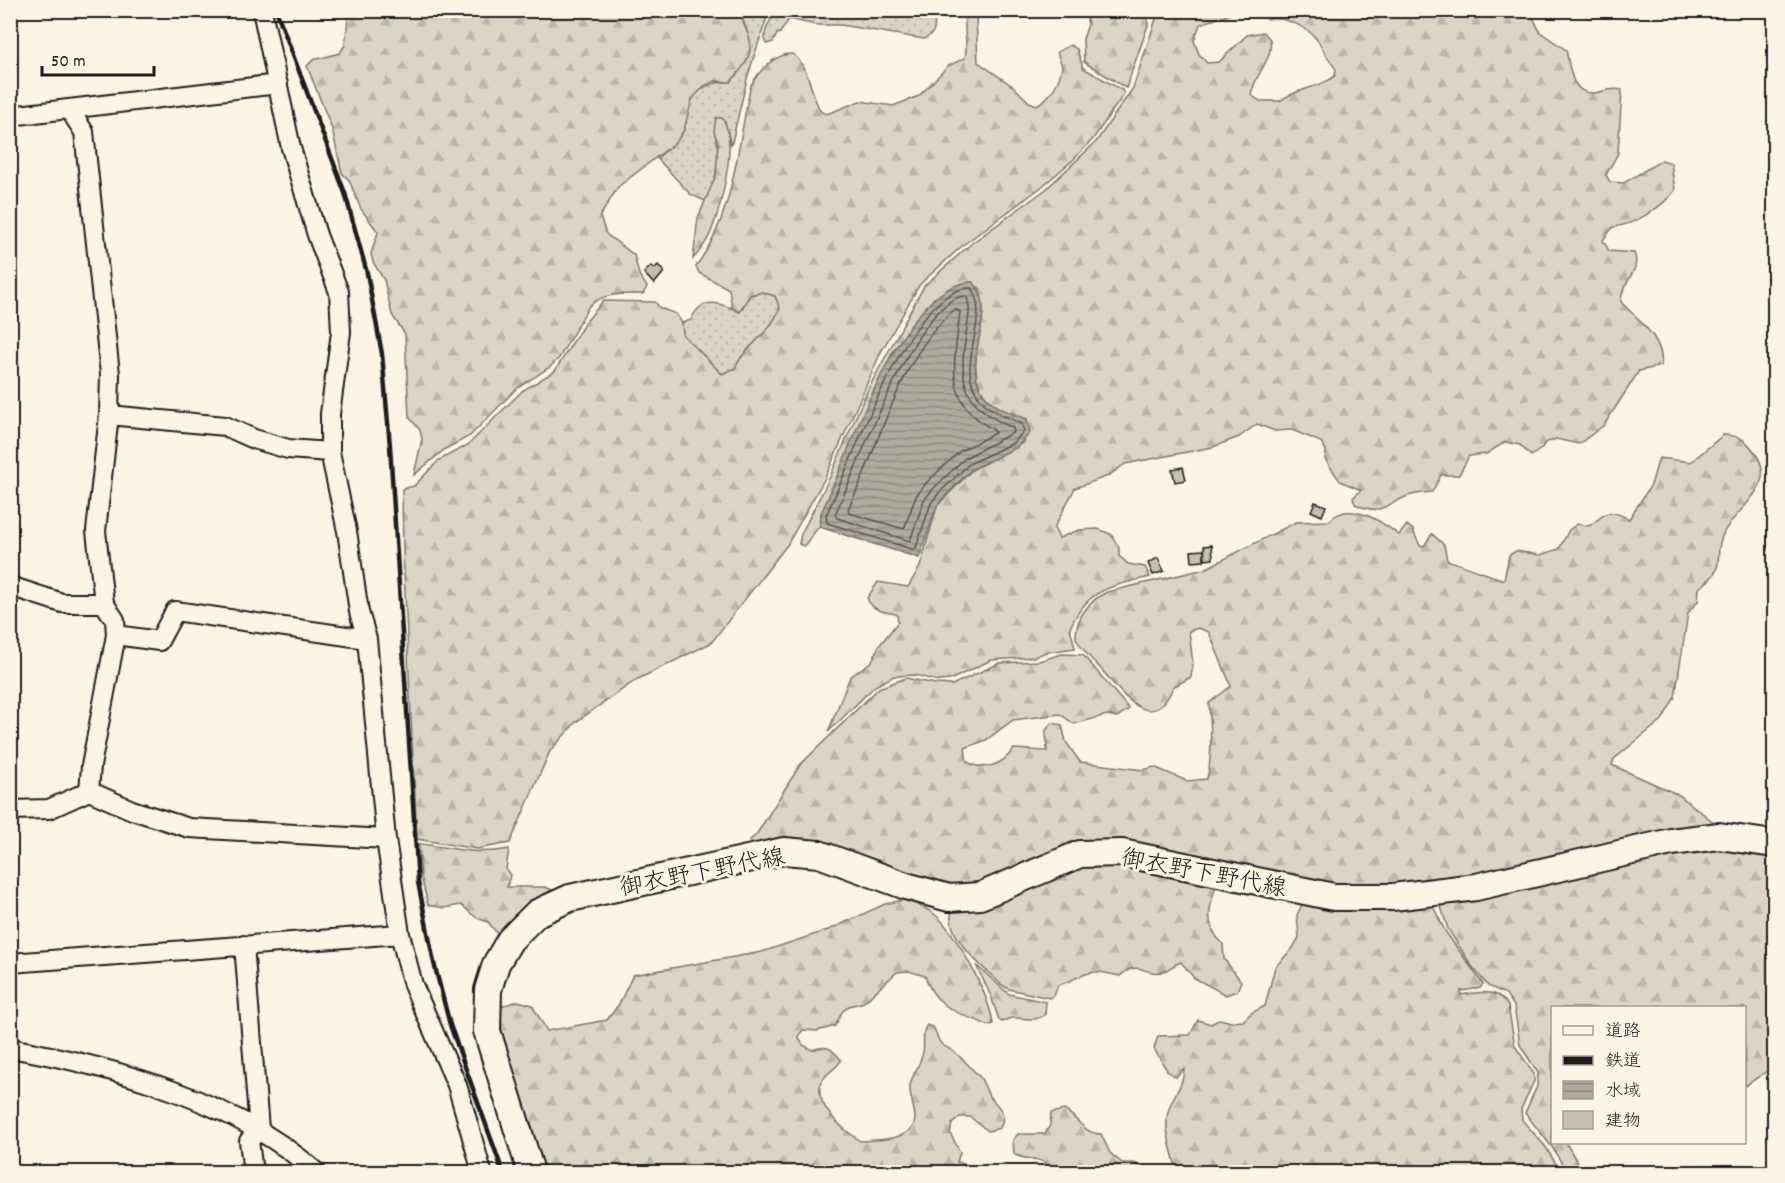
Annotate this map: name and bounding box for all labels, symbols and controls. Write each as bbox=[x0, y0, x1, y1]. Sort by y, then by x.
scale bar bbox=[42, 39, 154, 77]
text: 50 m bbox=[51, 50, 86, 75]
street label: 御衣野下野代線 bbox=[617, 841, 788, 907]
street label: 御衣野下野代線 bbox=[1118, 842, 1289, 908]
legend bbox=[1551, 1006, 1746, 1144]
text: 道路 bbox=[1605, 1020, 1641, 1045]
text: 鉄道 bbox=[1605, 1050, 1641, 1075]
text: 水域 bbox=[1605, 1080, 1641, 1105]
text: 建物 bbox=[1605, 1110, 1641, 1135]

